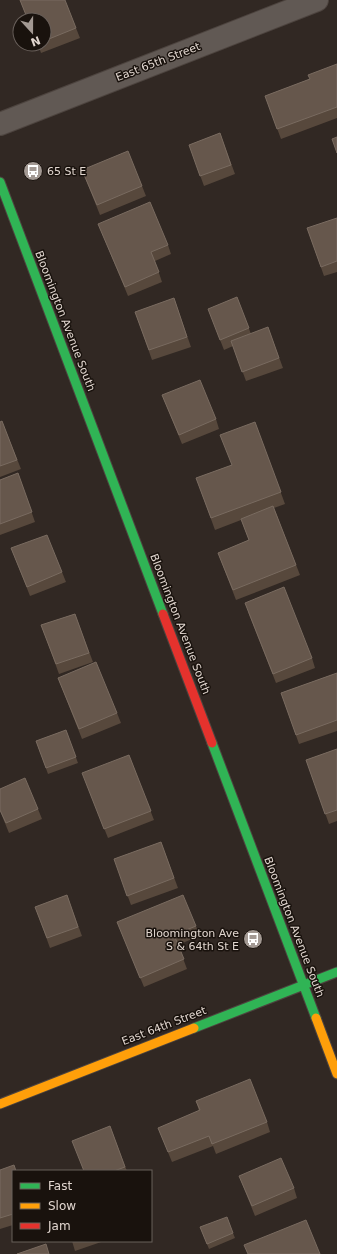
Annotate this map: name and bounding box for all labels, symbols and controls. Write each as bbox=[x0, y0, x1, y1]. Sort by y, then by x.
north arrow bbox=[12, 12, 52, 52]
text: N bbox=[29, 33, 42, 49]
street label: East 65th Street bbox=[114, 40, 203, 84]
bus stop icon: 65 St E bbox=[22, 160, 44, 182]
place label: 65 St E bbox=[47, 165, 86, 178]
street label: Bloomington Avenue South bbox=[32, 249, 98, 393]
street label: Bloomington Avenue South bbox=[147, 552, 213, 696]
street label: Bloomington Avenue South bbox=[261, 855, 327, 999]
place label: Bloomington Ave S & 64th St E bbox=[146, 927, 239, 953]
bus stop icon: Bloomington Ave S & 64th St E bbox=[242, 928, 264, 950]
street label: East 64th Street bbox=[120, 1004, 209, 1048]
legend bbox=[12, 1170, 152, 1242]
text: Fast bbox=[48, 1179, 72, 1193]
text: Slow bbox=[48, 1199, 76, 1213]
text: Jam bbox=[47, 1219, 71, 1233]

